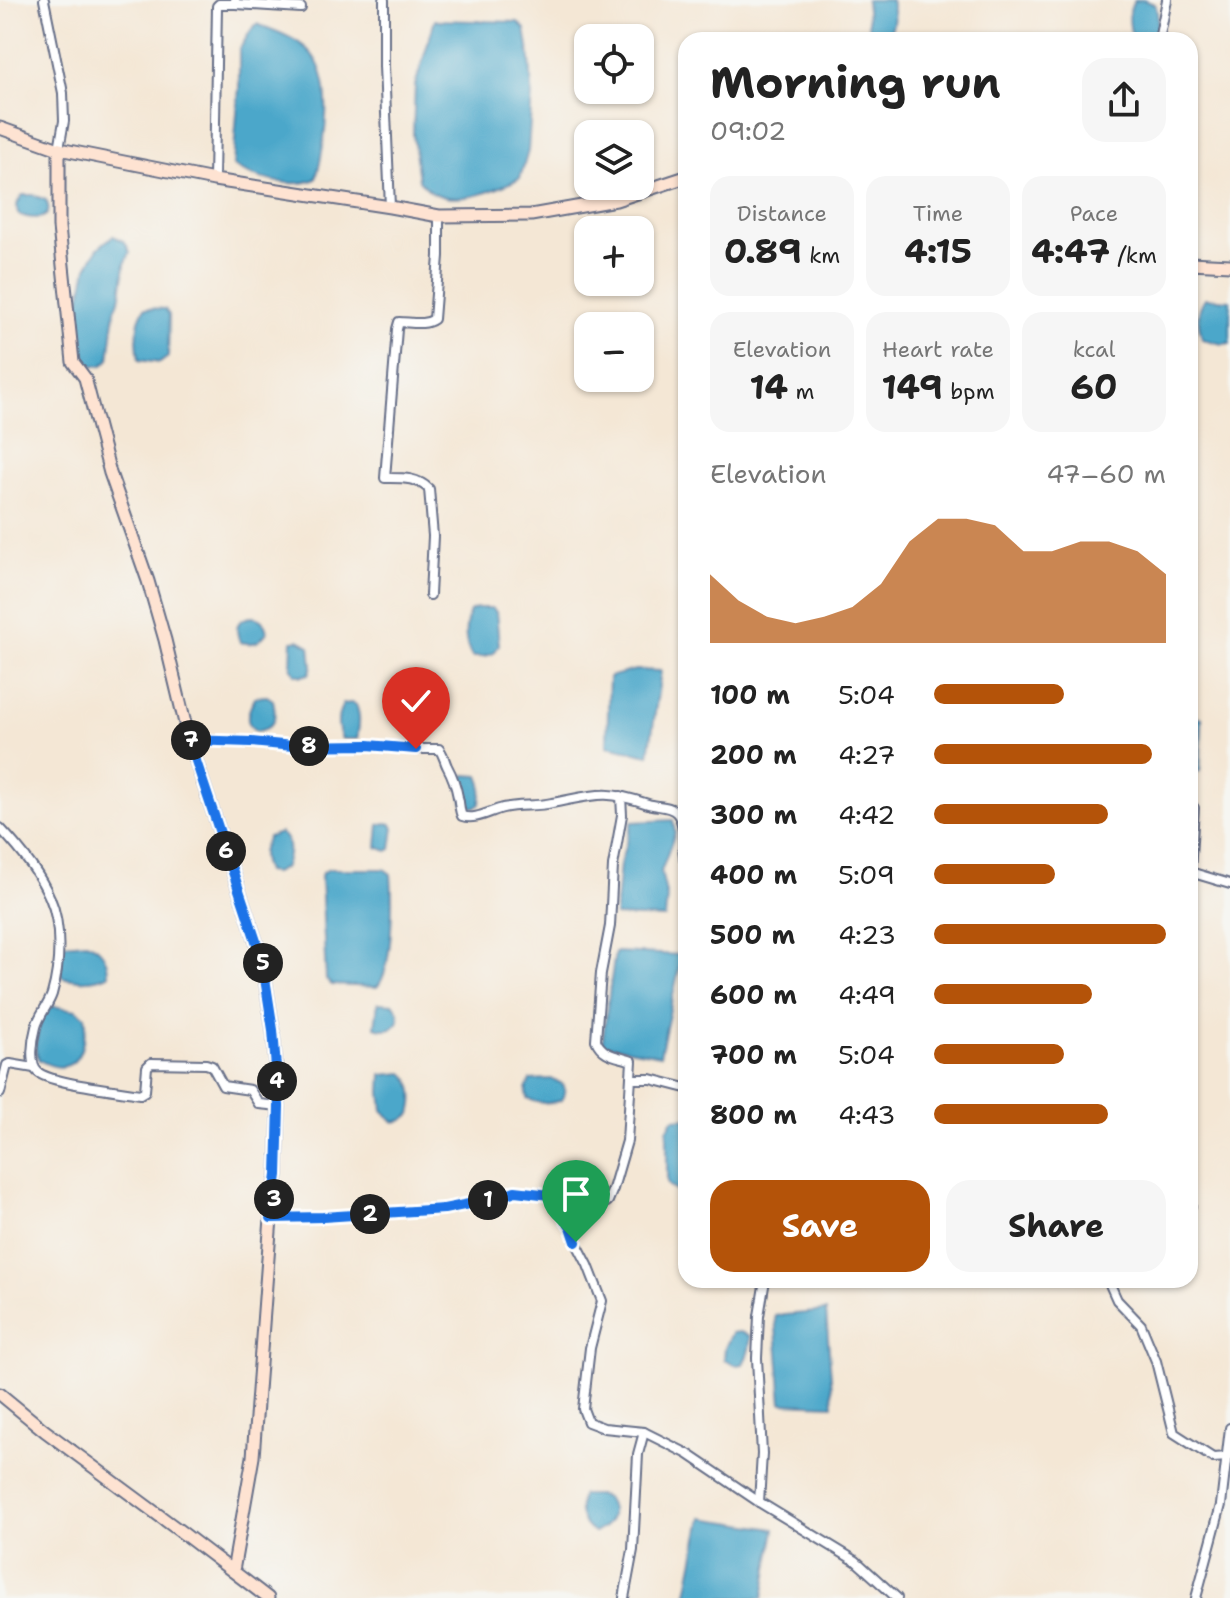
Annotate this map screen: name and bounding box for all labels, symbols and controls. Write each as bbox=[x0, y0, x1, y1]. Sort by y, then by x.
map controls bbox=[574, 24, 654, 392]
button: locate bbox=[574, 24, 654, 104]
text: Morning run bbox=[710, 53, 1001, 112]
button: share bbox=[1082, 58, 1166, 142]
text: 09:02 bbox=[710, 113, 786, 148]
button: layers bbox=[574, 120, 654, 200]
text: Distance bbox=[737, 199, 827, 228]
text: Time bbox=[913, 199, 963, 228]
text: Pace bbox=[1070, 199, 1118, 228]
button: + bbox=[574, 216, 654, 296]
text: 0.89 bbox=[724, 228, 802, 274]
text: 4:15 bbox=[904, 228, 972, 274]
text: 4:47 bbox=[1031, 228, 1110, 274]
text: km bbox=[802, 241, 840, 270]
text: /km bbox=[1110, 241, 1157, 270]
button: − bbox=[574, 312, 654, 392]
text: Elevation bbox=[733, 335, 831, 364]
text: Heart rate bbox=[882, 335, 994, 364]
text: kcal bbox=[1073, 335, 1115, 364]
text: 14 bbox=[749, 364, 788, 410]
text: 149 bbox=[881, 364, 943, 410]
text: 60 bbox=[1070, 364, 1118, 410]
text: m bbox=[788, 377, 815, 406]
text: bpm bbox=[943, 377, 995, 406]
text: Elevation bbox=[710, 456, 826, 491]
text: 47–60 m bbox=[1046, 456, 1166, 491]
pin bbox=[382, 667, 450, 749]
text: 100 m bbox=[710, 677, 790, 712]
text: 5:04 bbox=[838, 677, 895, 712]
icon: check bbox=[394, 679, 438, 723]
pin: 7 bbox=[171, 720, 211, 760]
text: 7 bbox=[183, 725, 199, 754]
pin: 8 bbox=[289, 726, 329, 766]
text: 8 bbox=[301, 731, 317, 760]
text: 200 m bbox=[710, 737, 797, 772]
text: 4:27 bbox=[838, 737, 896, 772]
text: 300 m bbox=[710, 797, 797, 832]
text: 4:42 bbox=[838, 797, 895, 832]
pin: 6 bbox=[206, 831, 246, 871]
text: 6 bbox=[218, 836, 234, 865]
text: 400 m bbox=[710, 857, 797, 892]
text: 5:09 bbox=[838, 857, 895, 892]
text: 500 m bbox=[710, 917, 795, 952]
text: 4:23 bbox=[838, 917, 896, 952]
pin: 5 bbox=[243, 943, 283, 983]
text: 5 bbox=[256, 948, 270, 977]
text: 600 m bbox=[710, 977, 797, 1012]
text: 4:49 bbox=[838, 977, 896, 1012]
text: 700 m bbox=[710, 1037, 797, 1072]
text: 5:04 bbox=[838, 1037, 895, 1072]
pin: 4 bbox=[257, 1061, 297, 1101]
text: 4 bbox=[269, 1066, 285, 1095]
text: 800 m bbox=[710, 1097, 797, 1132]
text: 4:43 bbox=[838, 1097, 895, 1132]
pin bbox=[542, 1160, 610, 1242]
icon: arrive bbox=[554, 1172, 598, 1216]
pin: 3 bbox=[254, 1179, 294, 1219]
pin: 1 bbox=[468, 1180, 508, 1220]
button: Save bbox=[710, 1180, 930, 1272]
button: Share bbox=[946, 1180, 1166, 1272]
text: 3 bbox=[266, 1184, 282, 1213]
text: 1 bbox=[483, 1185, 493, 1214]
pin: 2 bbox=[350, 1194, 390, 1234]
text: 2 bbox=[362, 1199, 378, 1228]

